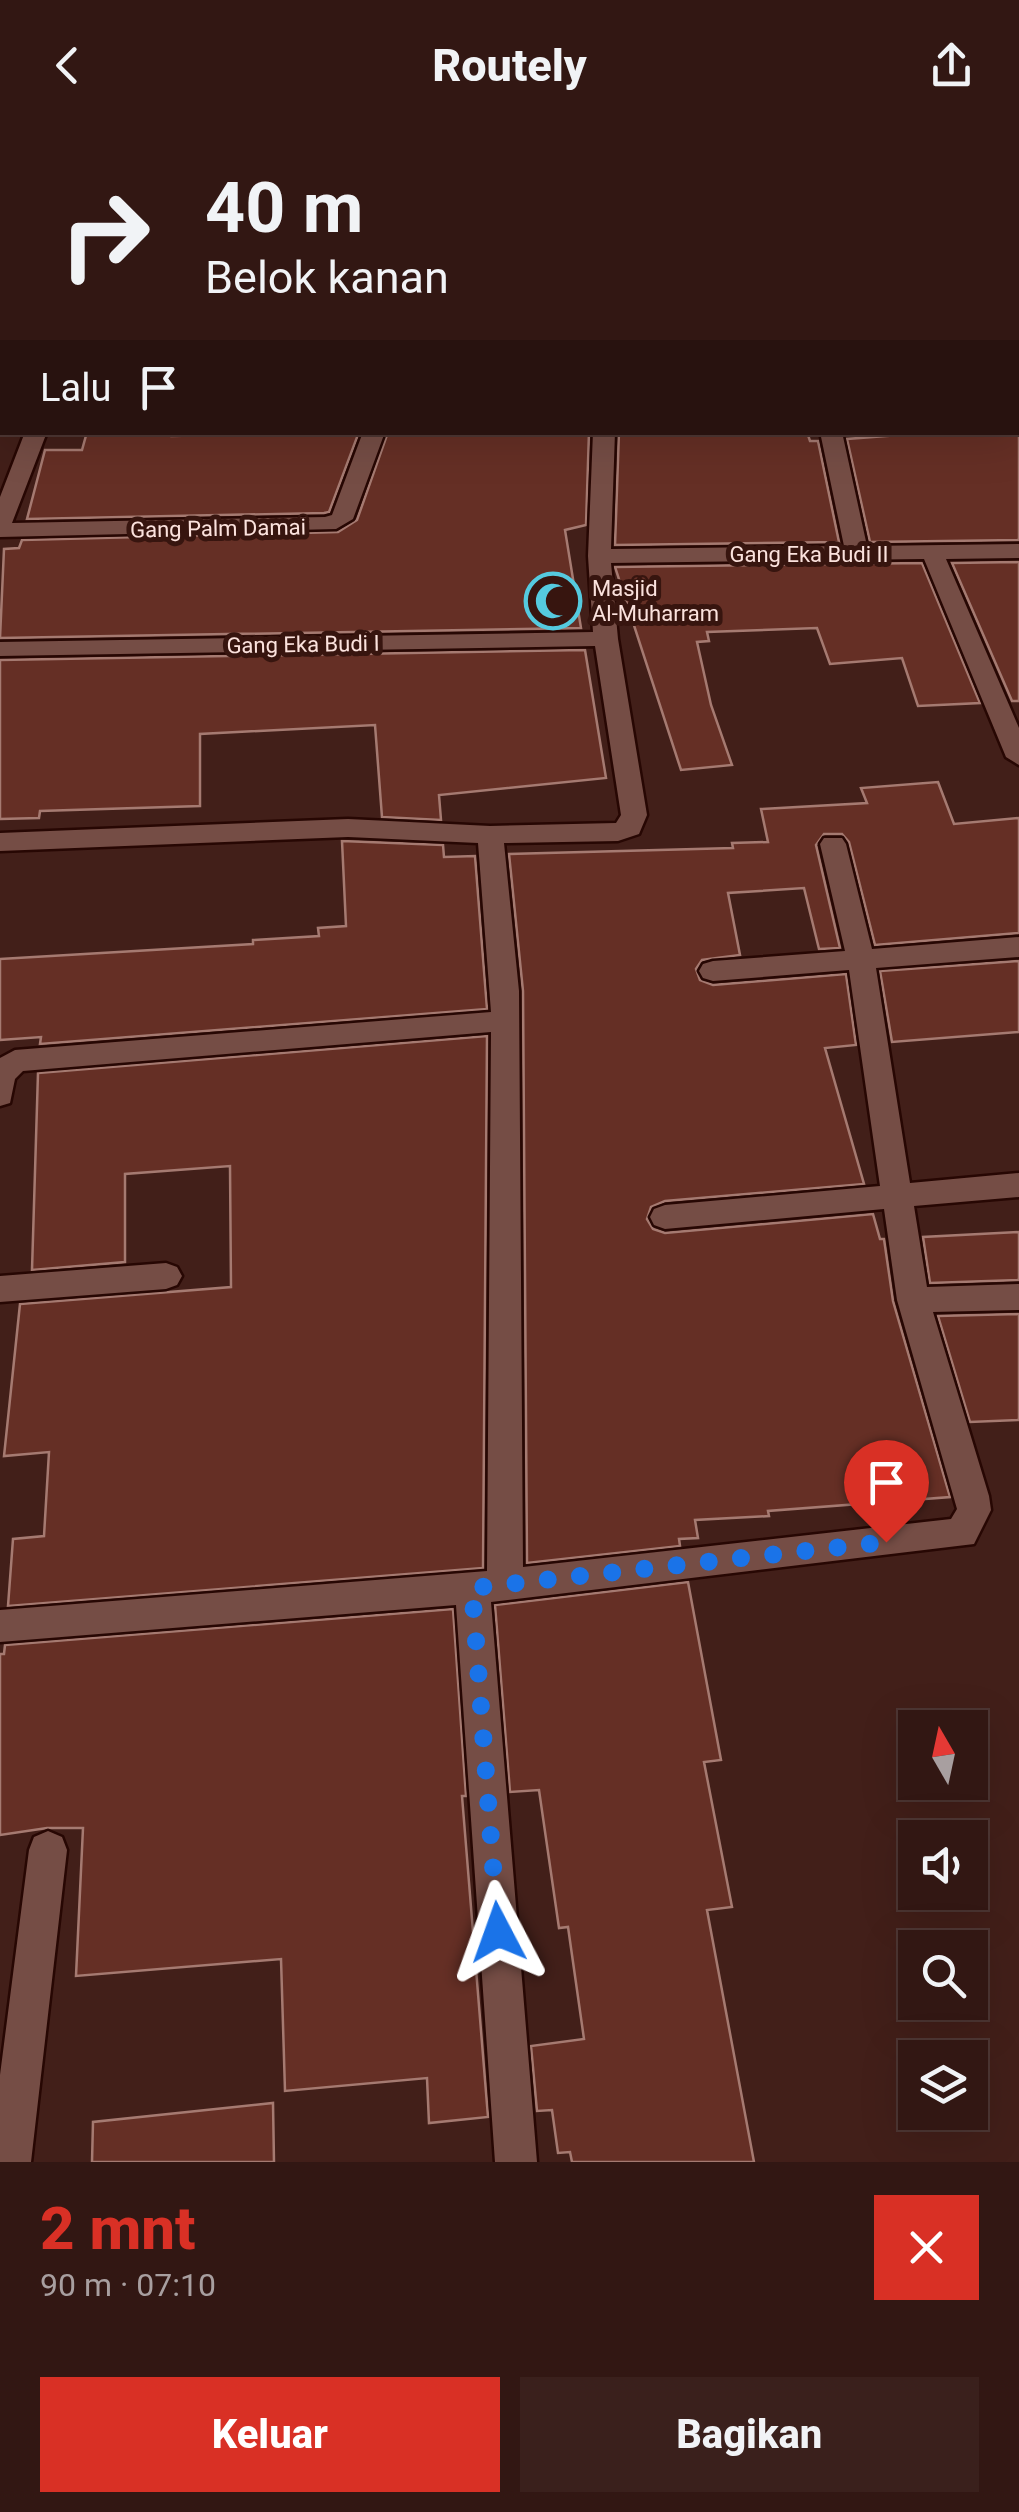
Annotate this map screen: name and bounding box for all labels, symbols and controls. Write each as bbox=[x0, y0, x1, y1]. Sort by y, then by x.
icon: back bbox=[40, 38, 95, 93]
icon: share bbox=[924, 38, 979, 93]
text: Routely bbox=[432, 39, 587, 92]
text: 40 m bbox=[205, 167, 363, 249]
icon: right bbox=[40, 170, 170, 300]
text: Belok kanan bbox=[205, 251, 449, 304]
icon: arrive bbox=[131, 360, 186, 415]
text: Lalu bbox=[40, 366, 111, 410]
street label: Gang Palm Damai bbox=[130, 514, 306, 543]
street label: Gang Eka Budi II bbox=[729, 542, 889, 567]
mosque icon: Masjid Al-Muharram bbox=[523, 571, 583, 631]
place label: Masjid Al-Muharram bbox=[592, 576, 719, 626]
street label: Gang Eka Budi I bbox=[226, 631, 380, 658]
pin bbox=[844, 1440, 929, 1543]
icon: arrive bbox=[859, 1455, 914, 1510]
north arrow bbox=[898, 1710, 988, 1800]
map controls bbox=[898, 1710, 988, 2130]
button: sound bbox=[898, 1820, 988, 1910]
position arrow bbox=[446, 1880, 550, 1984]
button: search bbox=[898, 1930, 988, 2020]
button: layers bbox=[898, 2040, 988, 2130]
text: 2 mnt bbox=[40, 2193, 196, 2264]
button: close bbox=[874, 2195, 979, 2300]
text: 90 m · 07:10 bbox=[40, 2266, 216, 2304]
button: Keluar bbox=[40, 2377, 500, 2492]
button: Bagikan bbox=[520, 2377, 979, 2492]

